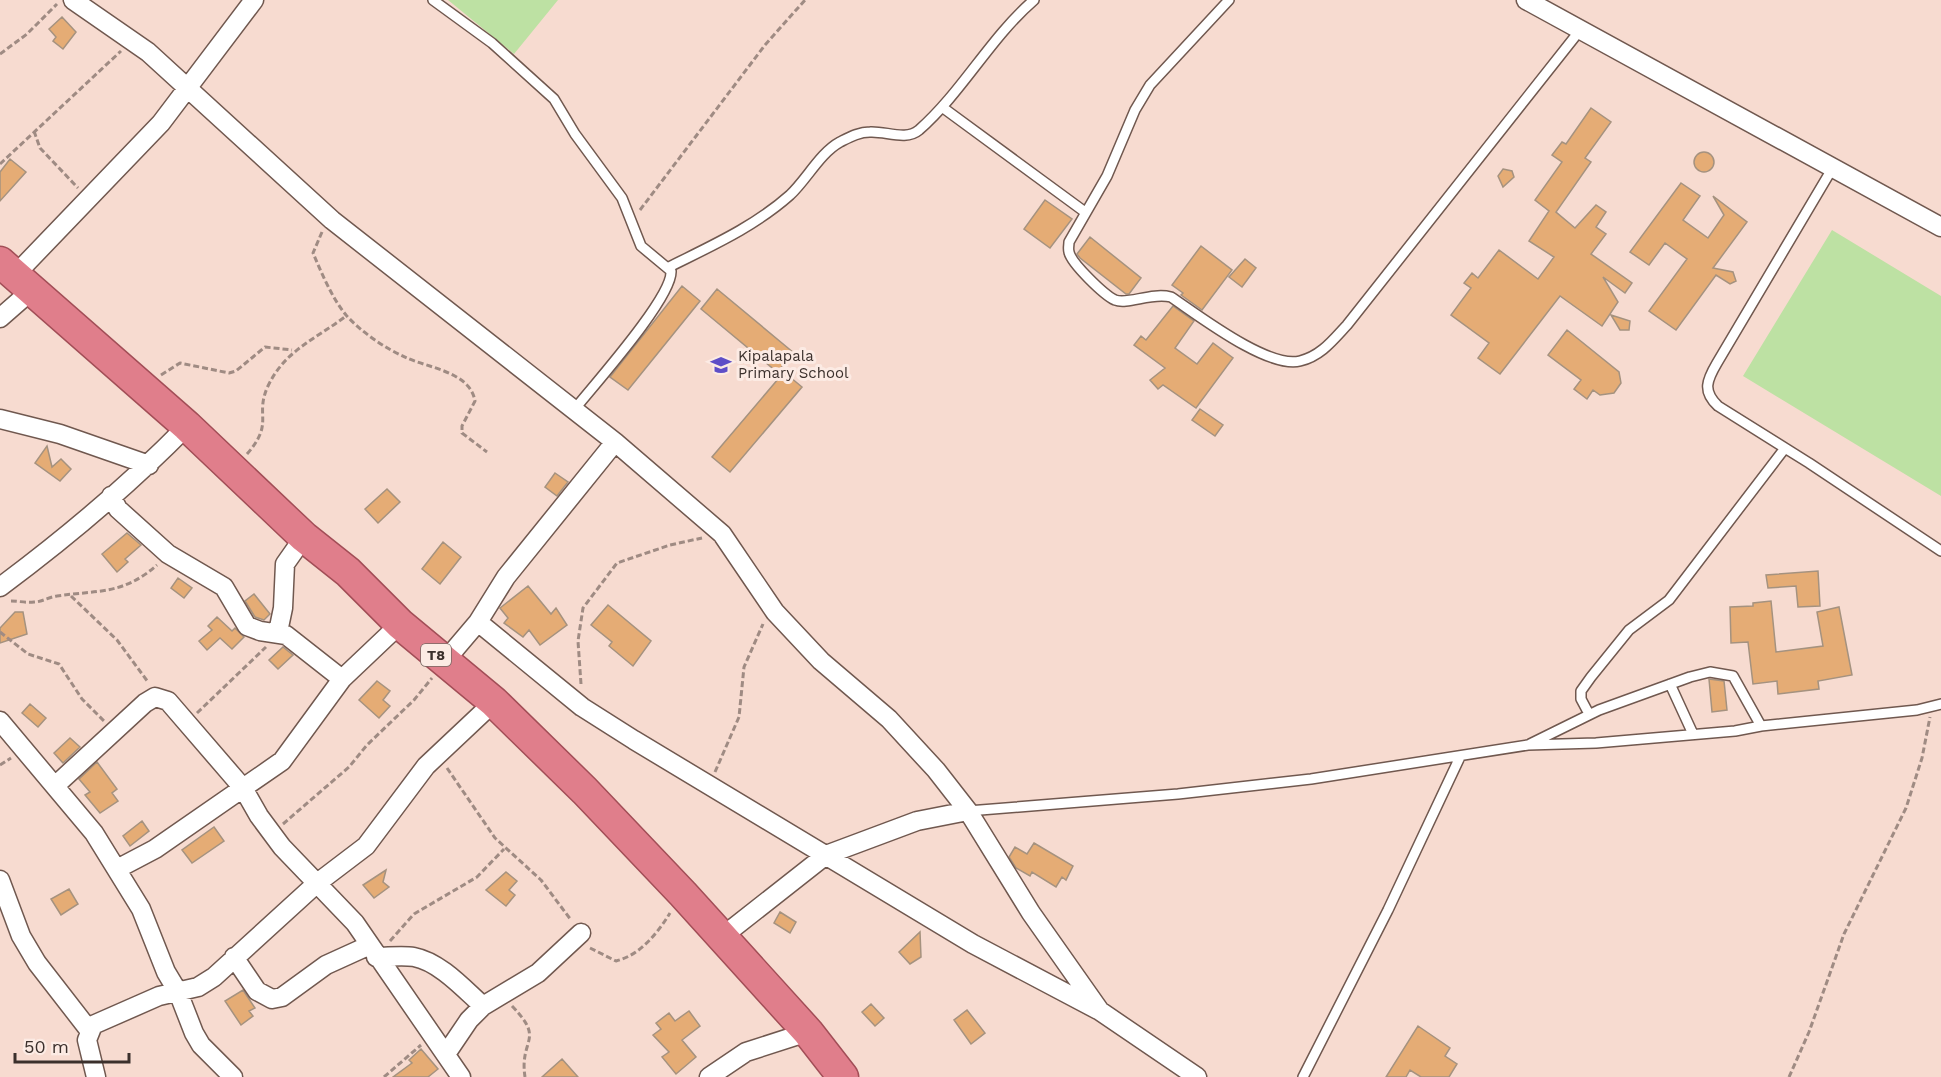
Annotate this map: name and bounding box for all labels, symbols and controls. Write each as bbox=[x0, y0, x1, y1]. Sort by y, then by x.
place label: Kipalapala Primary School bbox=[738, 347, 849, 382]
school or university icon: Kipalapala Primary School bbox=[709, 353, 733, 377]
road number: T8 bbox=[421, 644, 451, 666]
scale bar bbox=[15, 1026, 129, 1064]
text: 50 m bbox=[24, 1036, 69, 1057]

